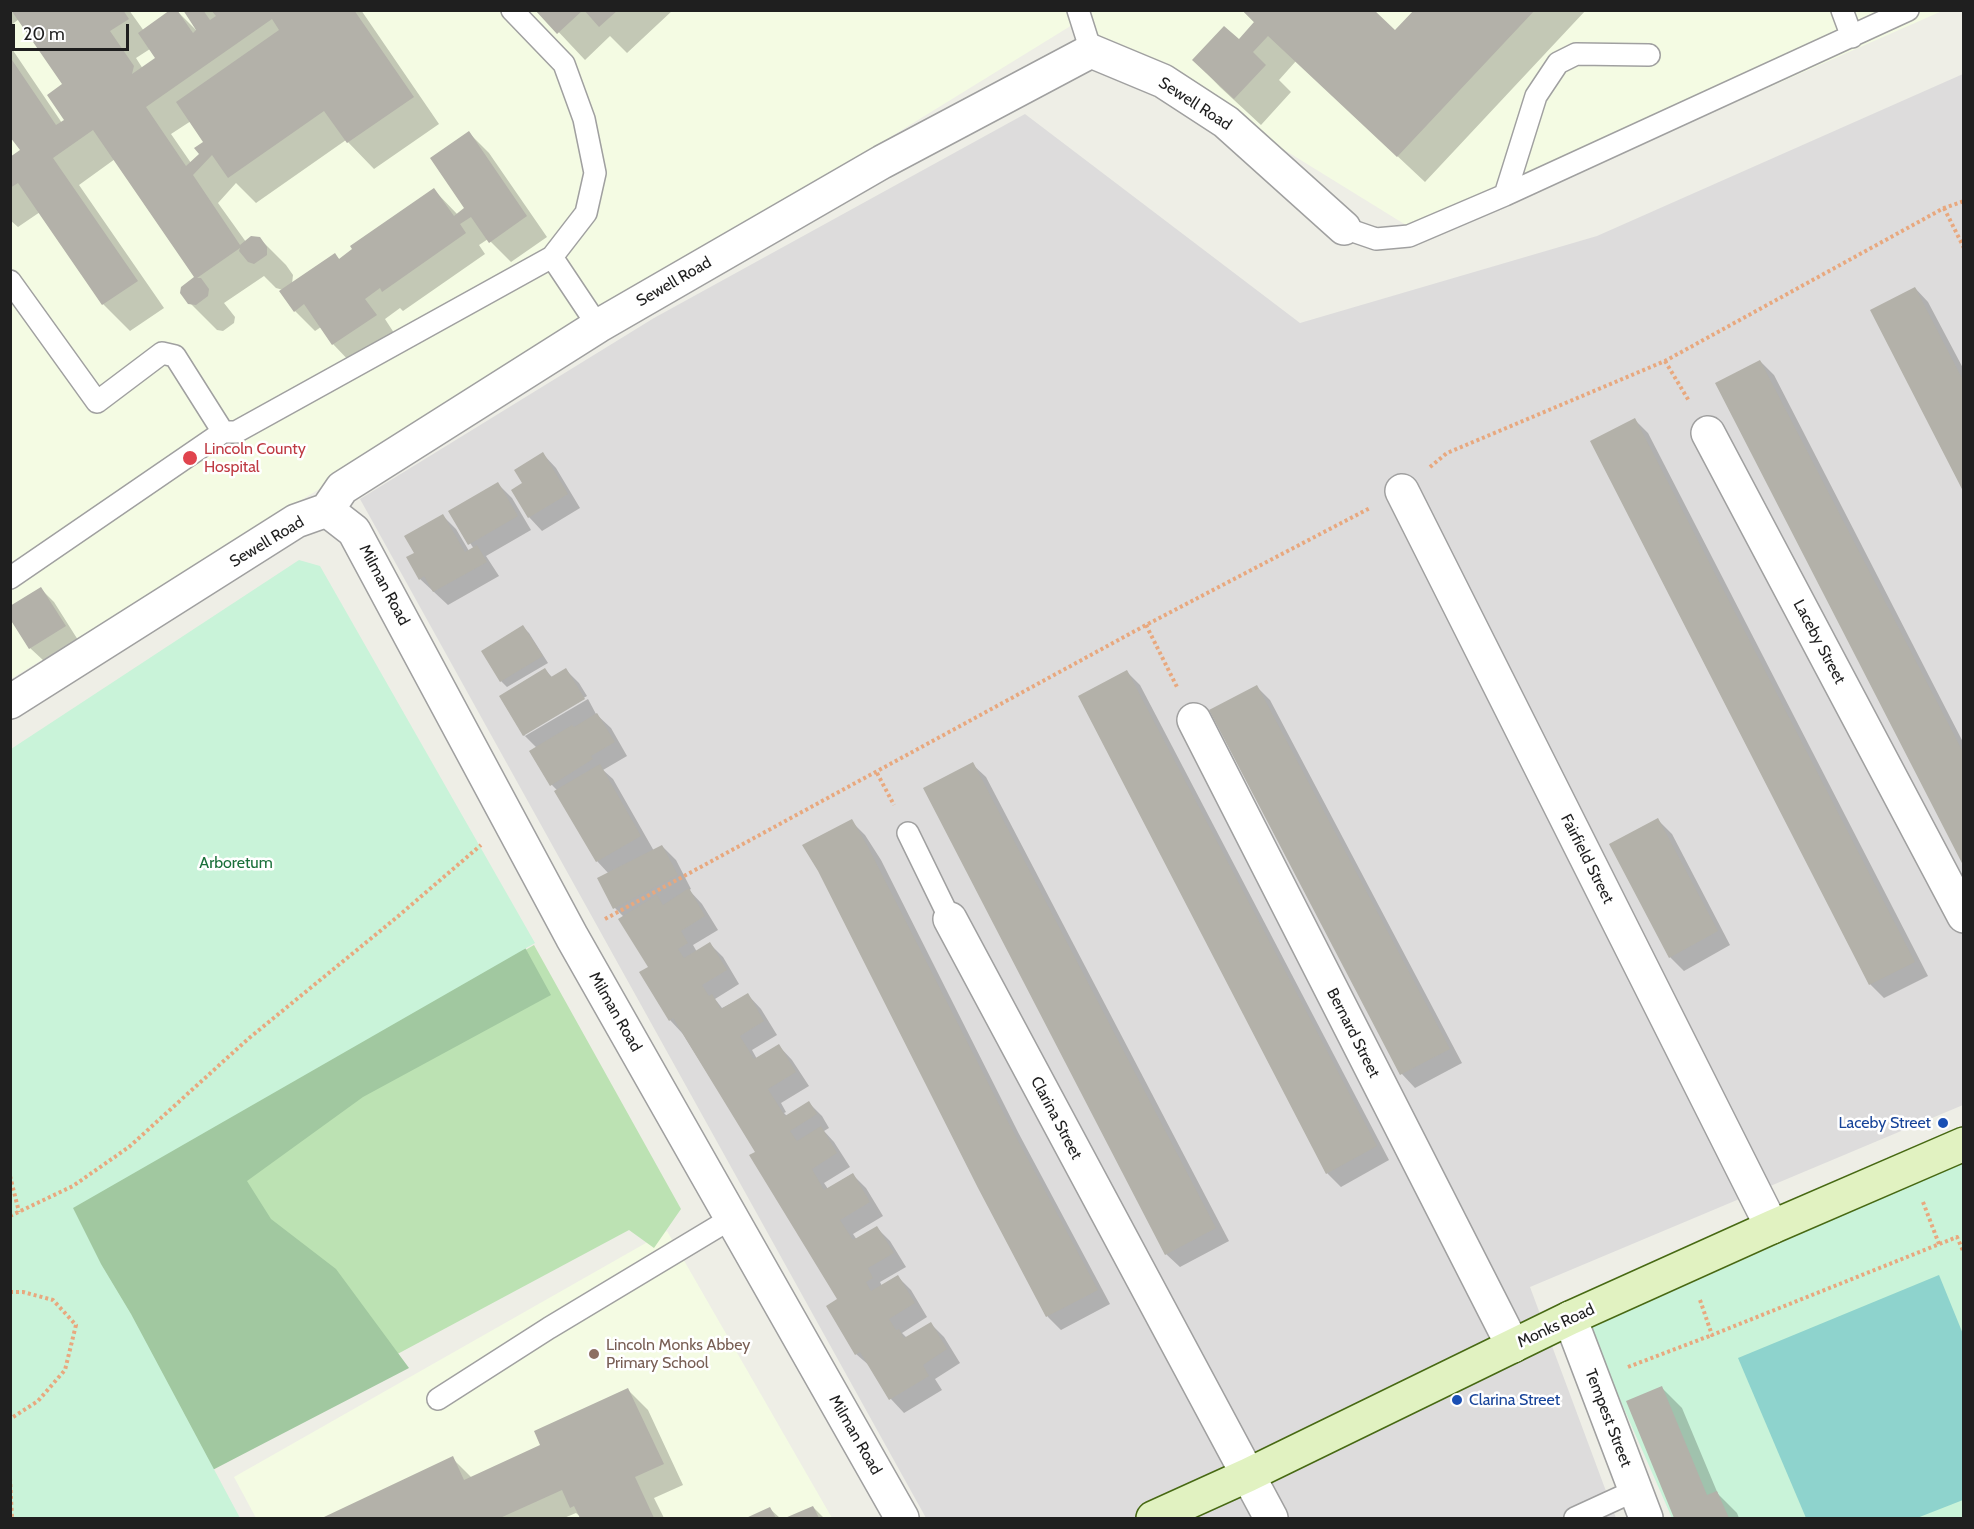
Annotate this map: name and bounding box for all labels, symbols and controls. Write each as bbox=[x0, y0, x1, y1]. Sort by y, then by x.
scale bar bbox=[15, 12, 132, 50]
text: 20 m bbox=[23, 23, 65, 45]
street label: Sewell Road bbox=[1155, 73, 1235, 135]
street label: Sewell Road bbox=[633, 253, 715, 311]
place label: Lincoln County Hospital bbox=[204, 439, 306, 477]
marker: Lincoln County Hospital bbox=[181, 449, 199, 467]
street label: Sewell Road bbox=[226, 512, 308, 572]
street label: Milman Road bbox=[355, 541, 413, 629]
street label: Laceby Street bbox=[1789, 597, 1849, 687]
street label: Fairfield Street bbox=[1556, 811, 1618, 907]
park label: Arboretum bbox=[199, 853, 273, 873]
street label: Milman Road bbox=[584, 969, 646, 1055]
street label: Bernard Street bbox=[1322, 985, 1384, 1081]
street label: Clarina Street bbox=[1026, 1073, 1086, 1163]
place label: Laceby Street bbox=[1838, 1113, 1931, 1133]
marker: Laceby Street bbox=[1936, 1116, 1950, 1130]
street label: Monks Road bbox=[1514, 1300, 1598, 1352]
place label: Lincoln Monks Abbey Primary School bbox=[606, 1335, 750, 1373]
marker: Lincoln Monks Abbey Primary School bbox=[587, 1347, 601, 1361]
street label: Tempest Street bbox=[1581, 1366, 1635, 1470]
place label: Clarina Street bbox=[1469, 1390, 1560, 1410]
street label: Milman Road bbox=[824, 1392, 886, 1478]
marker: Clarina Street bbox=[1450, 1393, 1464, 1407]

